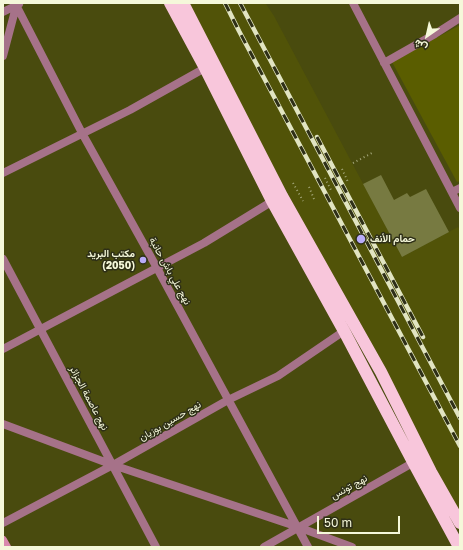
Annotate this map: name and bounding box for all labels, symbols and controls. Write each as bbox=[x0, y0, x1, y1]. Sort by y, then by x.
north arrow bbox=[407, 16, 447, 56]
text: ش bbox=[411, 37, 429, 55]
marker: حمام الأنف bbox=[355, 233, 367, 245]
place label: حمام الأنف bbox=[370, 233, 415, 245]
street label: نهج علي باش حانبة bbox=[146, 235, 194, 307]
place label: مكتب البريد (2050) bbox=[87, 248, 135, 272]
marker: مكتب البريد (2050) bbox=[138, 255, 148, 265]
street label: نهج عاصمة الجزائر bbox=[67, 364, 111, 432]
street label: نهج حسين بوزيان bbox=[137, 398, 203, 444]
street label: نهج تونس bbox=[329, 472, 369, 502]
scale bar bbox=[319, 508, 402, 534]
text: 50 m bbox=[324, 515, 352, 530]

